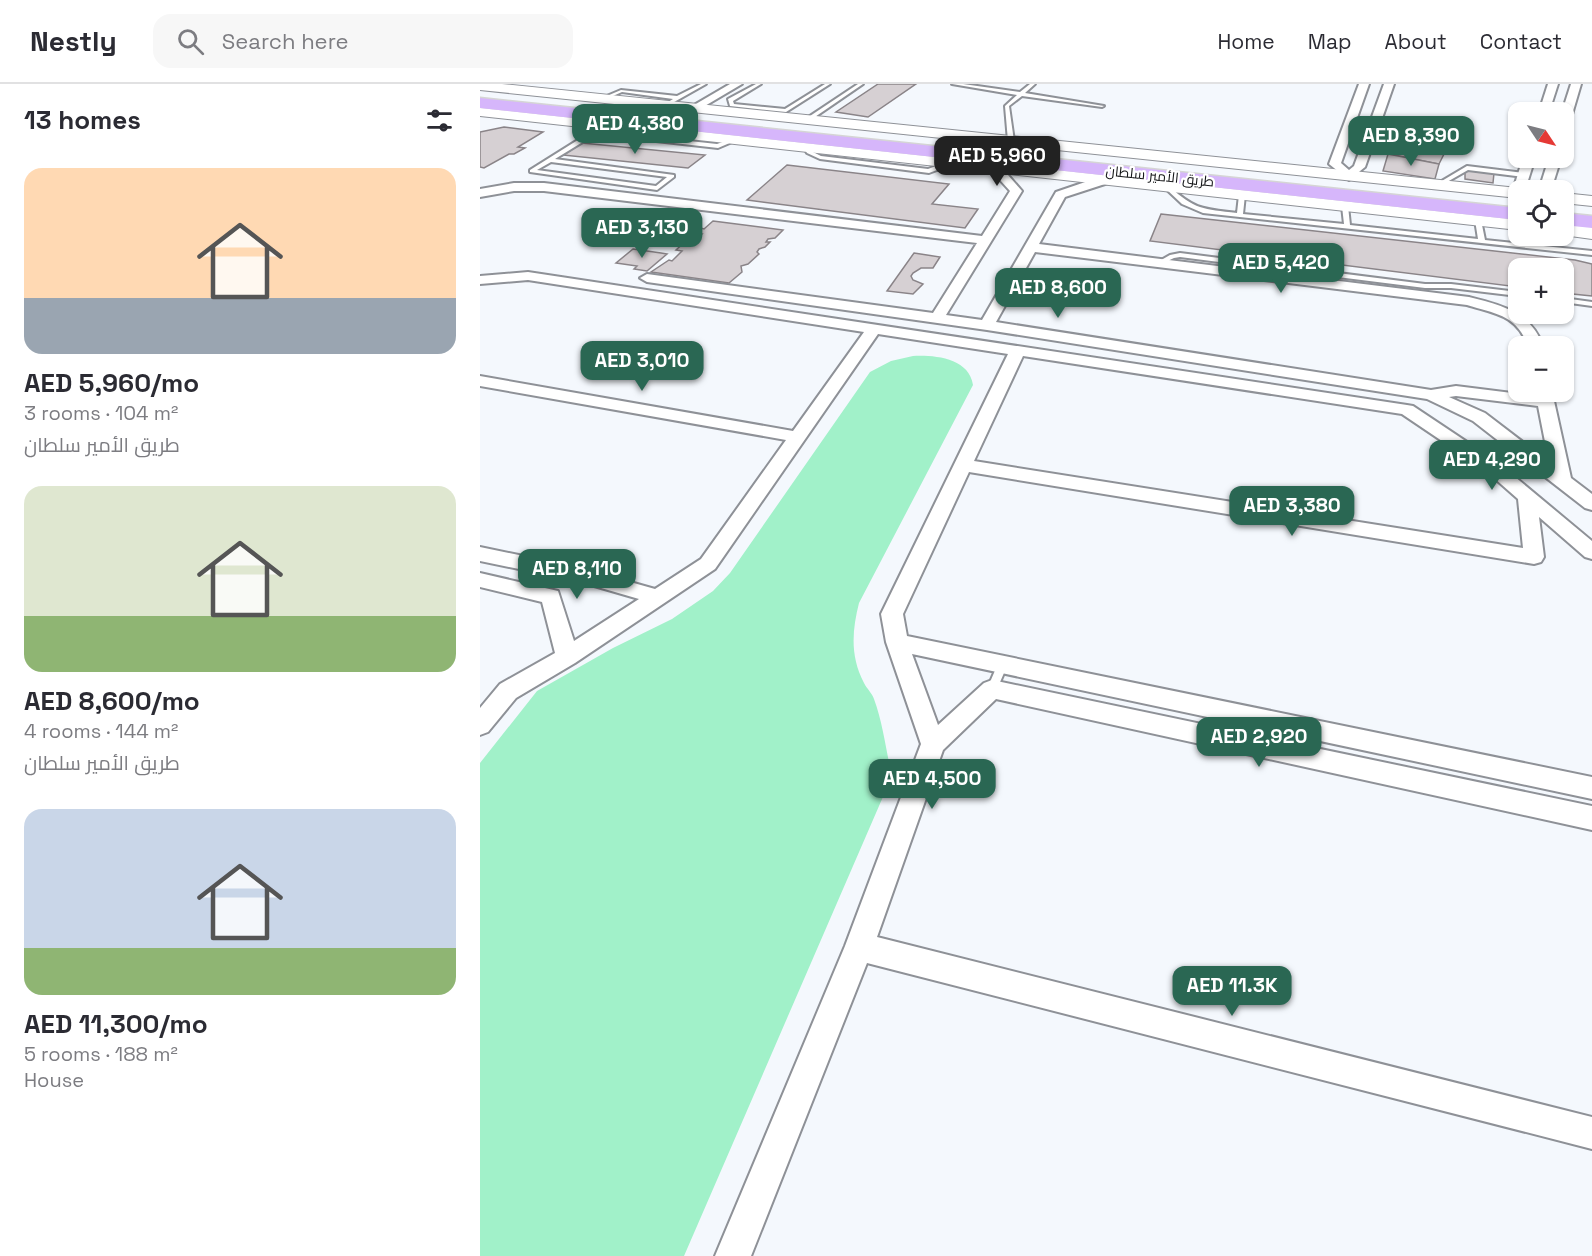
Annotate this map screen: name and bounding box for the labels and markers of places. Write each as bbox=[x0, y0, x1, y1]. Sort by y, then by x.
pin: AED 4,380 bbox=[566, 104, 704, 155]
pin: AED 8,390 bbox=[1342, 116, 1480, 167]
pin: AED 5,960 bbox=[928, 136, 1066, 187]
pin: AED 3,130 bbox=[573, 208, 711, 259]
pin: AED 5,420 bbox=[1212, 243, 1350, 294]
pin: AED 8,600 bbox=[989, 268, 1127, 319]
pin: AED 3,010 bbox=[573, 341, 711, 392]
pin: AED 4,290 bbox=[1423, 440, 1561, 491]
pin: AED 3,380 bbox=[1223, 486, 1361, 537]
pin: AED 8,110 bbox=[508, 549, 646, 600]
pin: AED 2,920 bbox=[1190, 717, 1328, 768]
pin: AED 4,500 bbox=[863, 759, 1001, 810]
pin: AED 11.3K bbox=[1163, 966, 1301, 1017]

